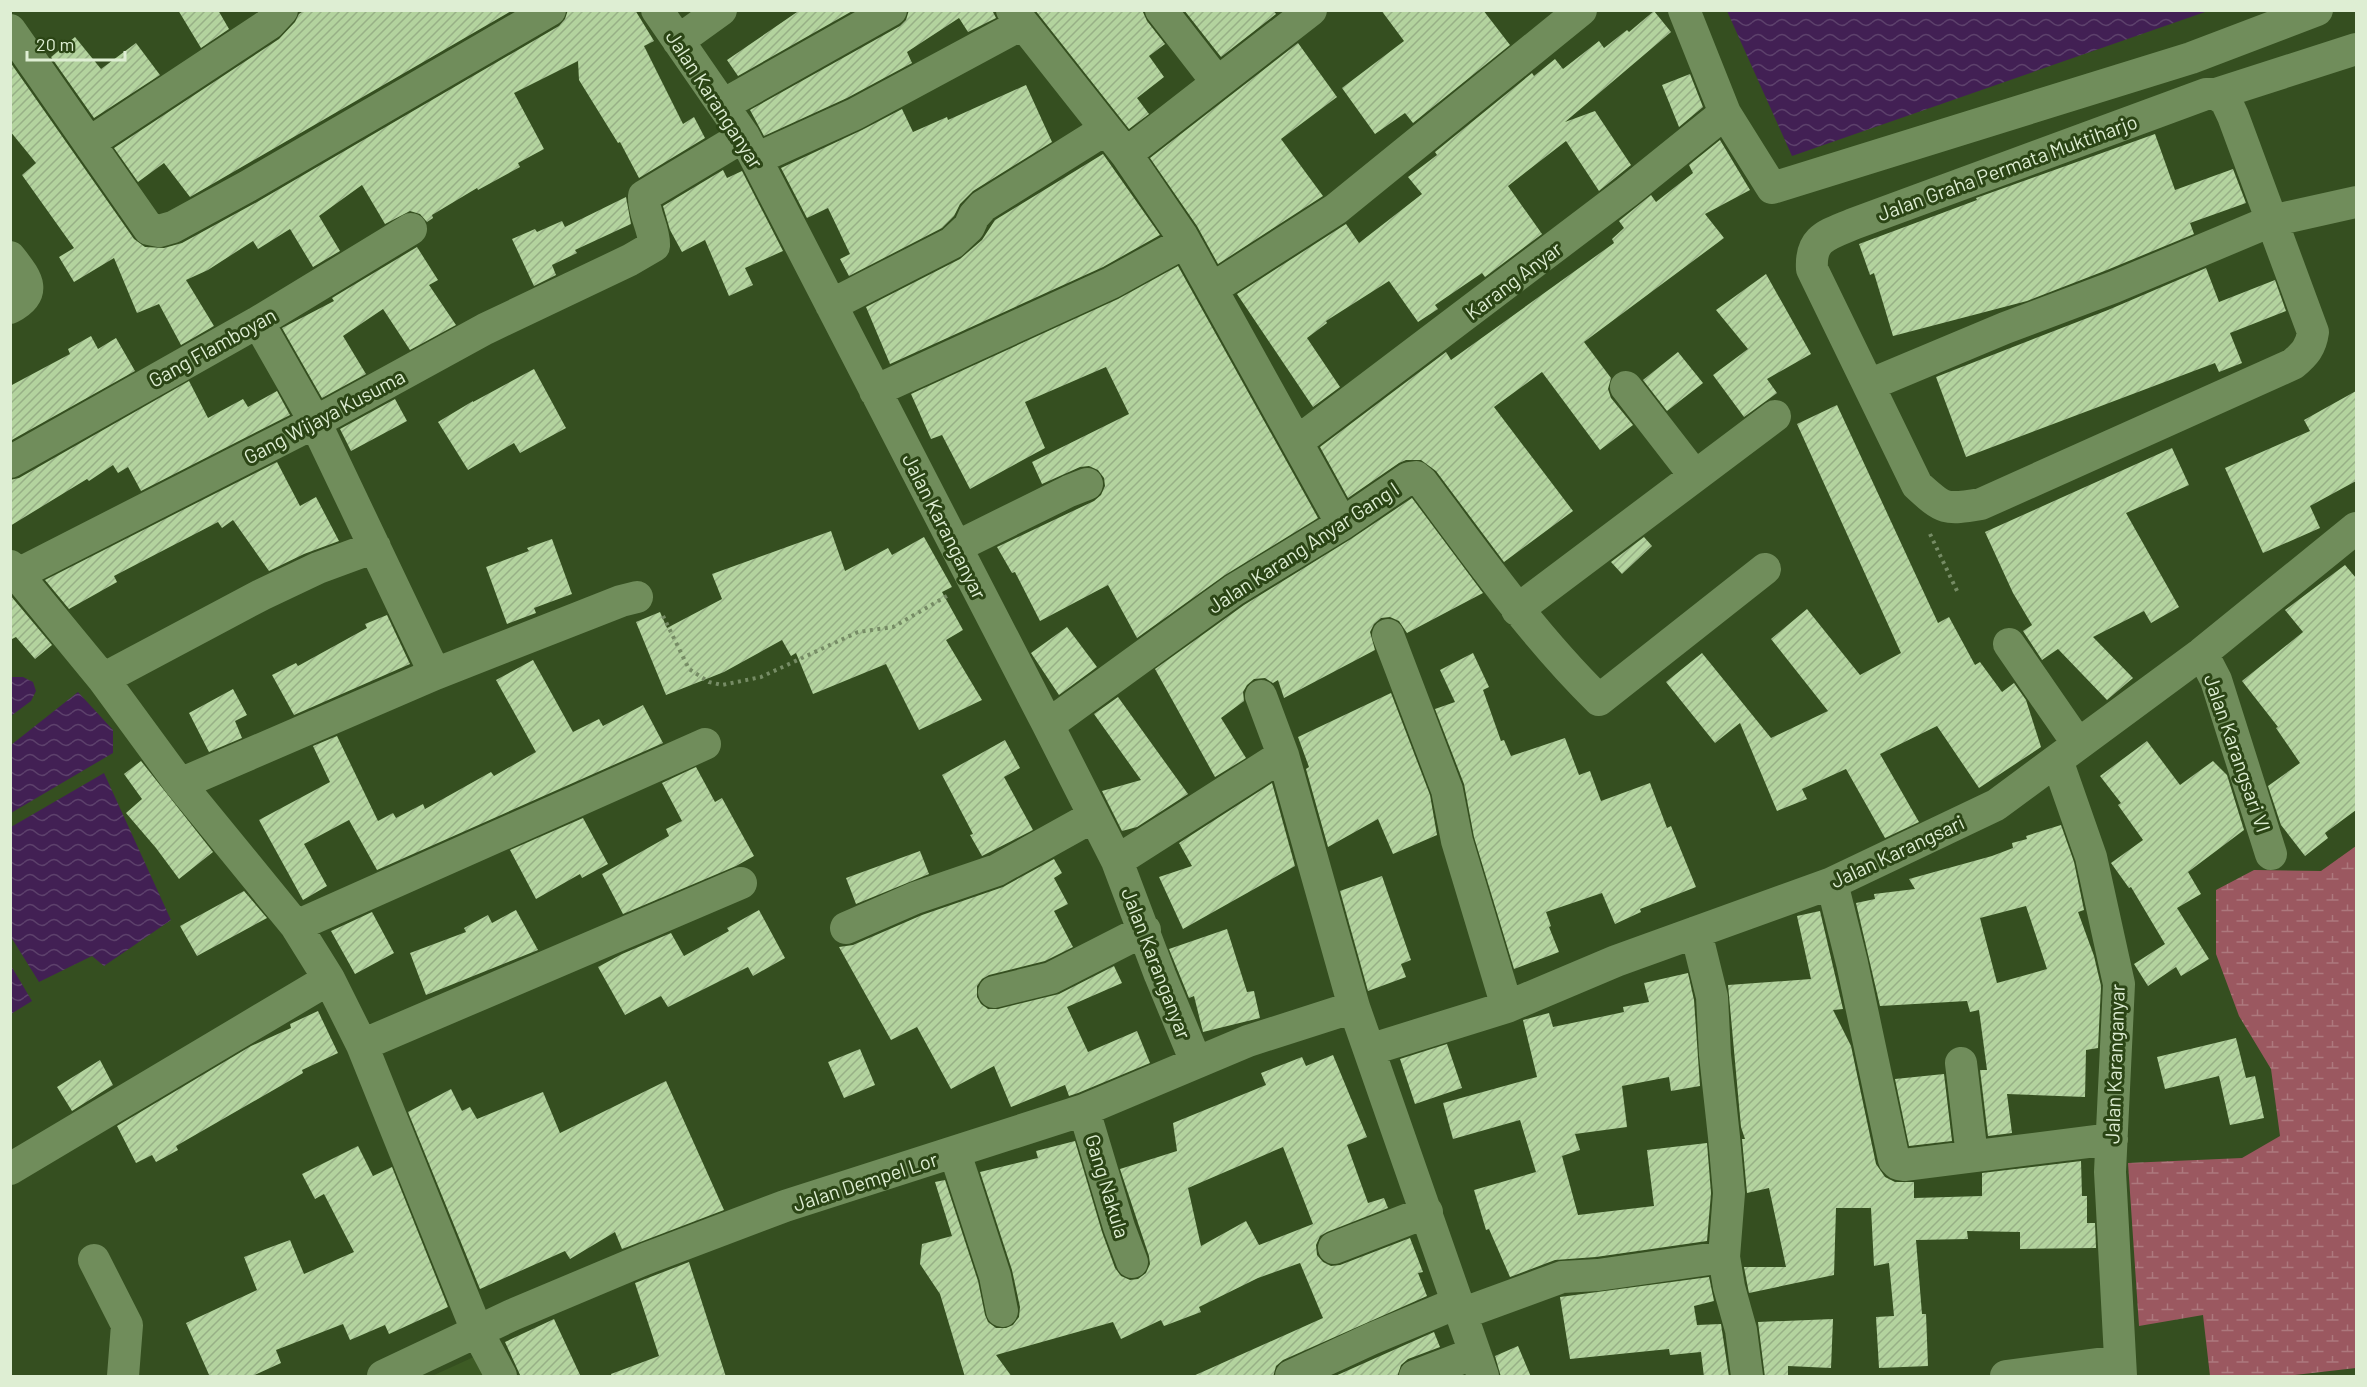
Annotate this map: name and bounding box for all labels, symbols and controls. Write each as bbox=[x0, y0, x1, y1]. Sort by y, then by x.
scale bar bbox=[27, 24, 124, 62]
street label: Jalan Karanganyar bbox=[661, 25, 769, 173]
text: 20 m bbox=[36, 33, 74, 55]
street label: Jalan Graha Permata Muktiharjo bbox=[1874, 109, 2140, 225]
street label: Karang Anyar bbox=[1460, 236, 1566, 324]
street label: Gang Flamboyan bbox=[144, 302, 280, 392]
street label: Gang Wijaya Kusuma bbox=[239, 363, 409, 469]
street label: Jalan Karanganyar bbox=[898, 449, 992, 603]
street label: Jalan Karang Anyar Gang I bbox=[1203, 476, 1403, 618]
street label: Jalan Karangsari VI bbox=[2200, 671, 2276, 835]
street label: Jalan Karangsari bbox=[1826, 810, 1968, 892]
street label: Jalan Karanganyar bbox=[1117, 884, 1197, 1042]
street label: Jalan Karanganyar bbox=[2099, 984, 2129, 1144]
street label: Gang Nakula bbox=[1081, 1131, 1135, 1241]
street label: Jalan Dempel Lor bbox=[790, 1146, 940, 1216]

